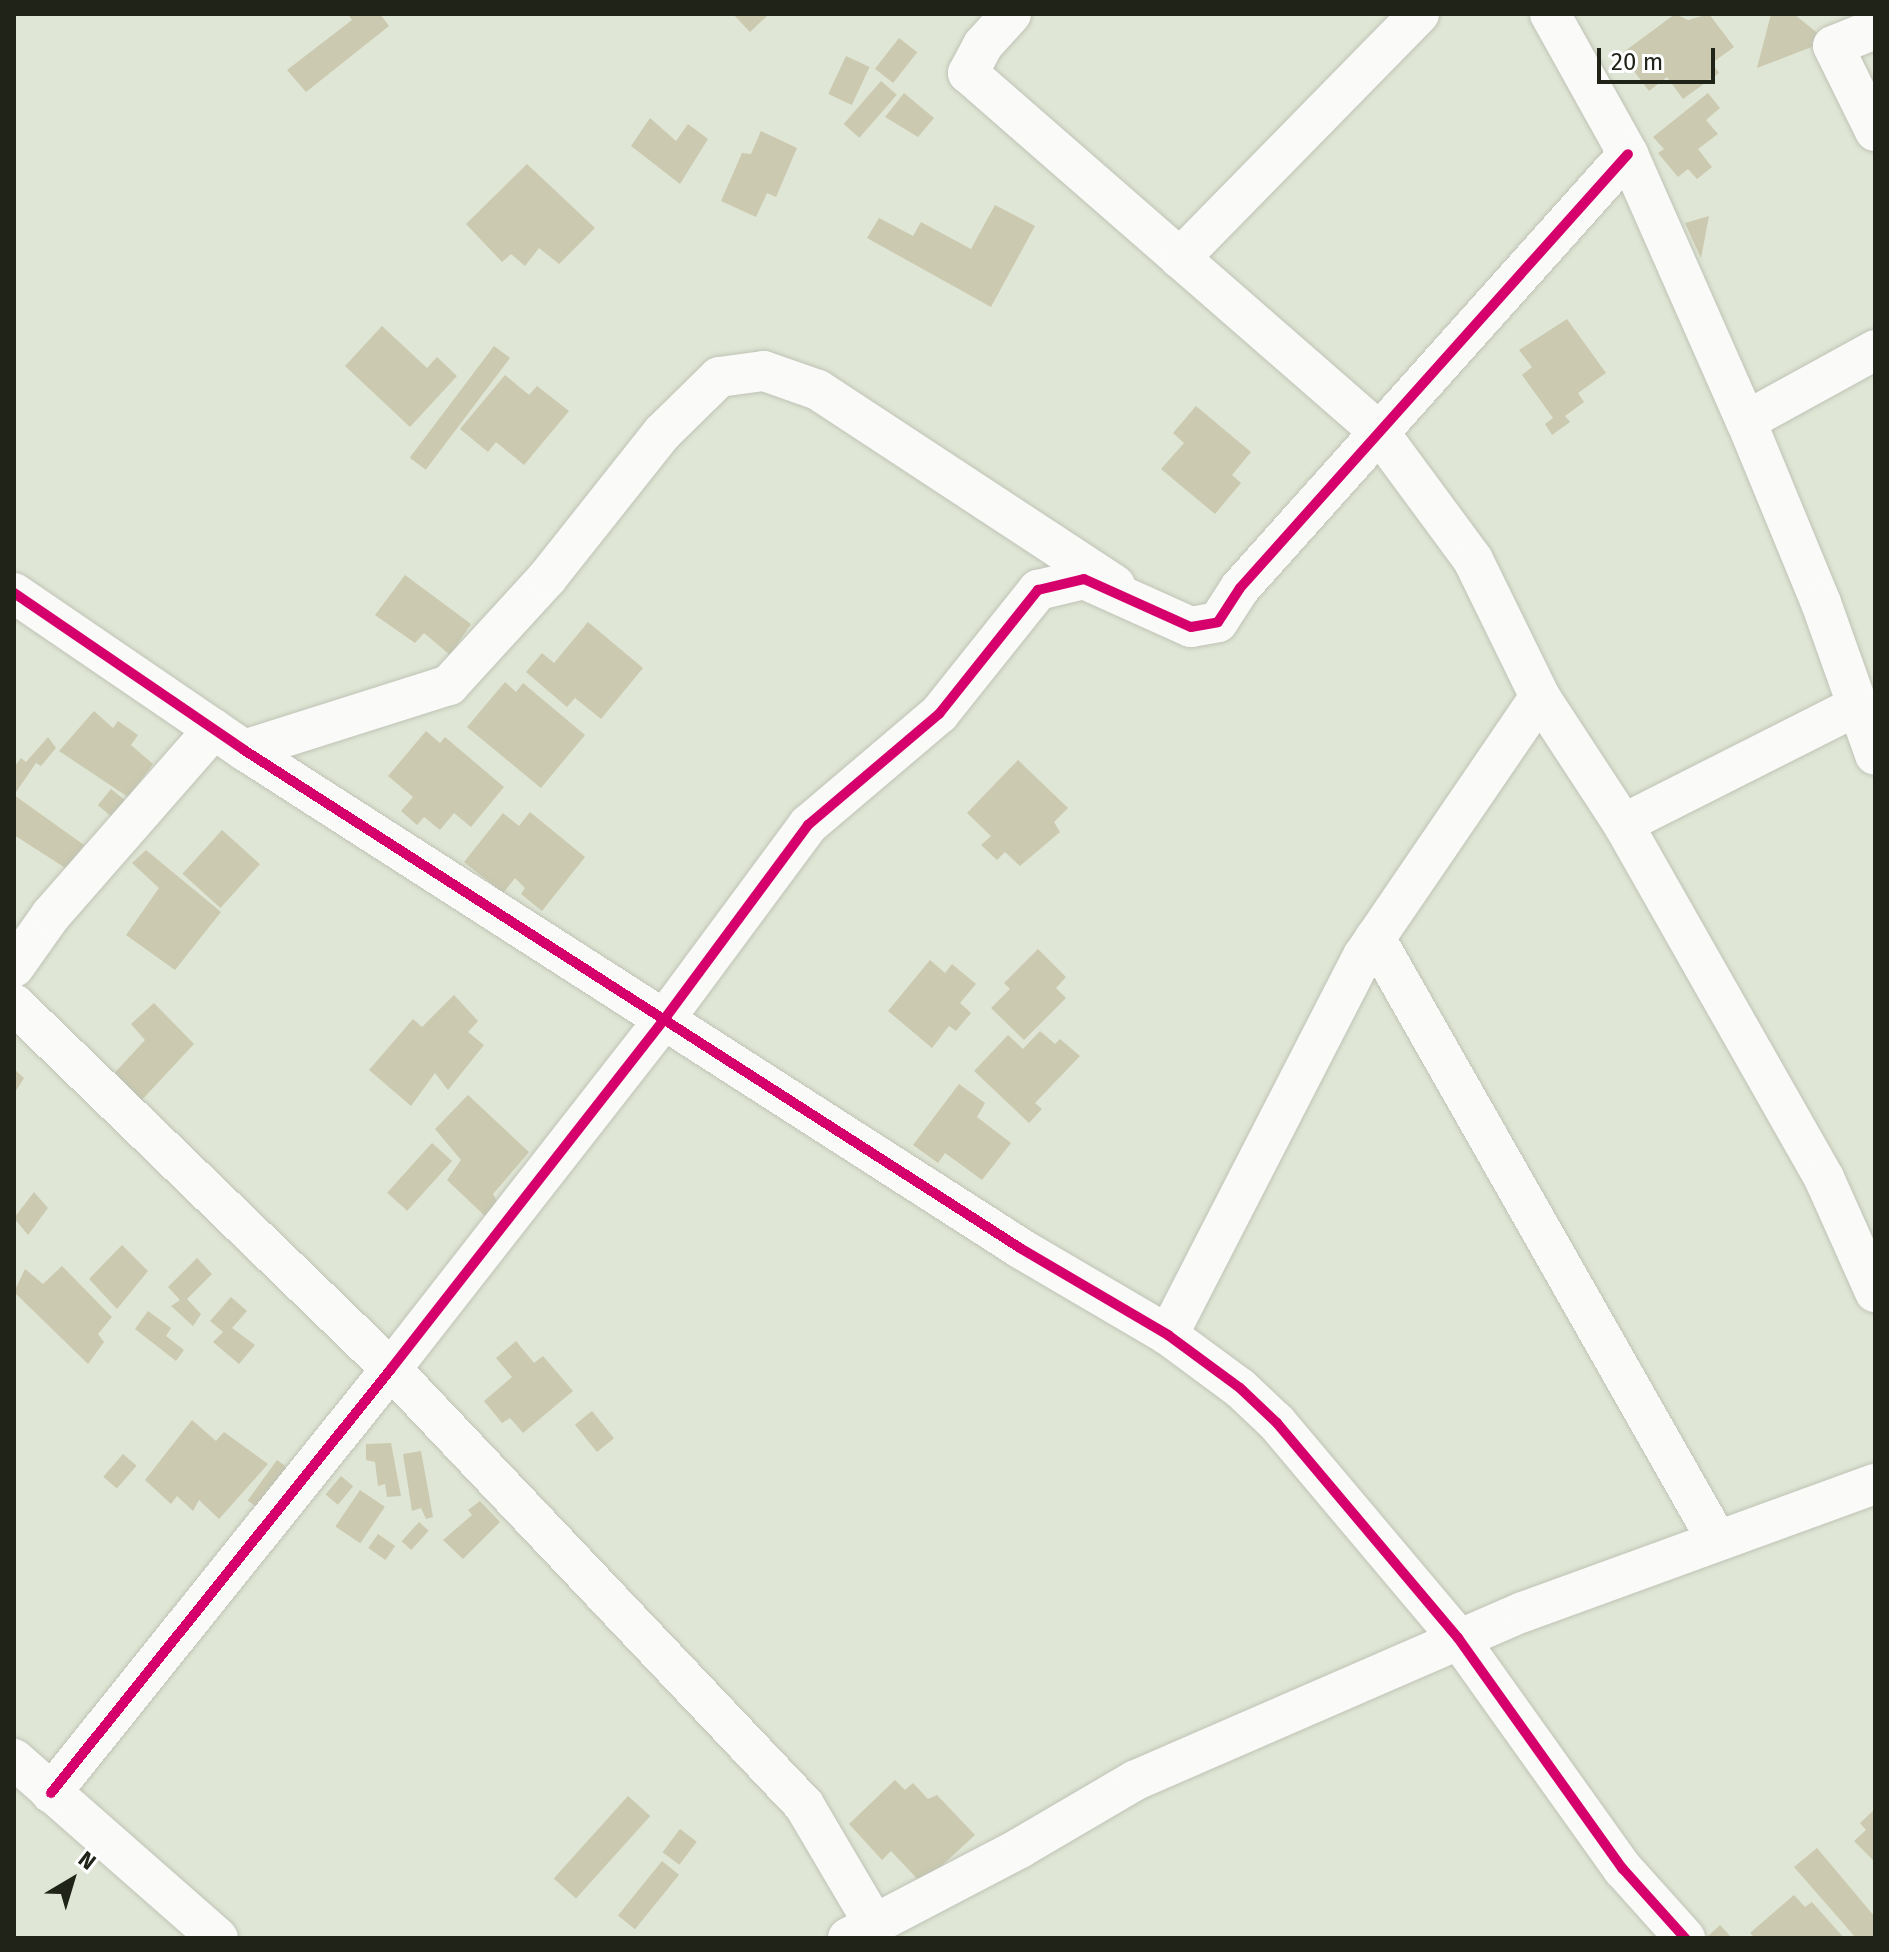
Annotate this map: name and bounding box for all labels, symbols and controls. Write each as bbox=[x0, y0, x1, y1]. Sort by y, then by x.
scale bar bbox=[1601, 32, 1719, 82]
text: 20 m bbox=[1611, 48, 1663, 76]
north arrow bbox=[32, 1840, 112, 1920]
text: N bbox=[73, 1846, 101, 1876]

